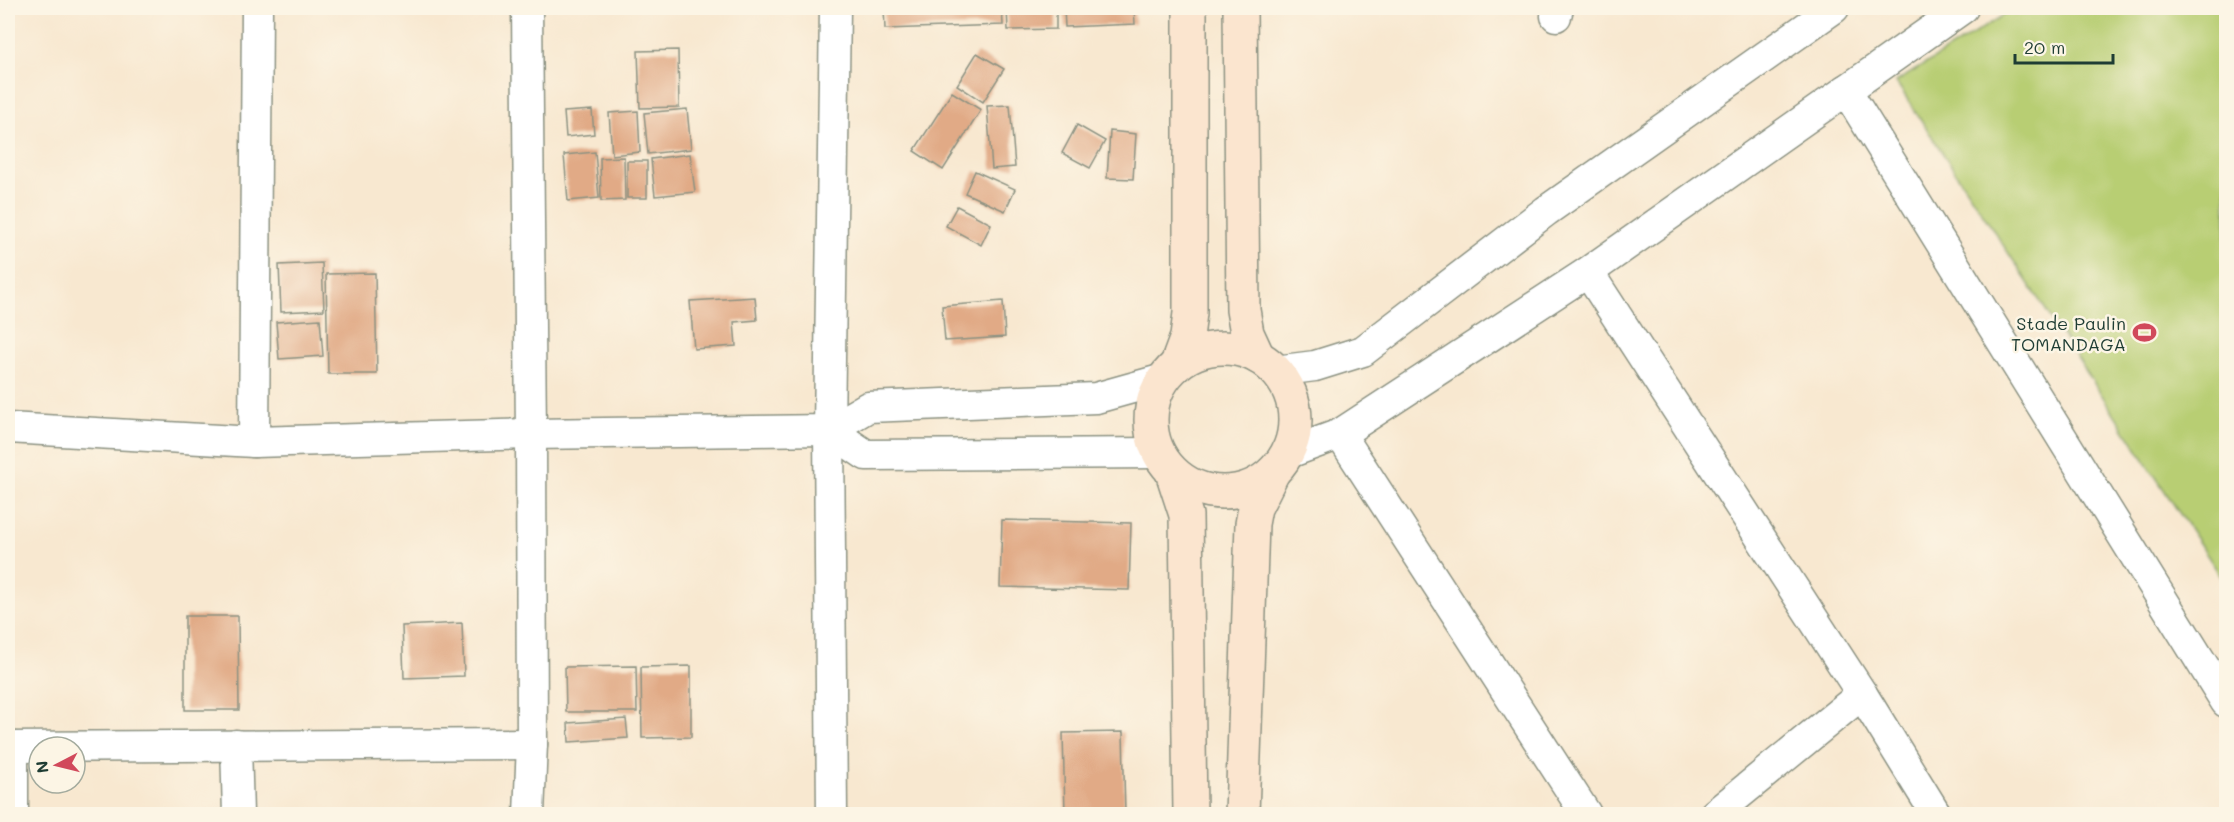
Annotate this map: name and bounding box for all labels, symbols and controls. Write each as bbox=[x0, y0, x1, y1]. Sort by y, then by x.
scale bar bbox=[2015, 27, 2112, 65]
text: 20 m bbox=[2024, 35, 2065, 59]
place label: Stade Paulin TOMANDAGA bbox=[2011, 311, 2126, 356]
sports icon: Stade Paulin TOMANDAGA bbox=[2131, 320, 2157, 346]
north arrow bbox=[27, 735, 87, 795]
text: N bbox=[30, 760, 53, 774]

